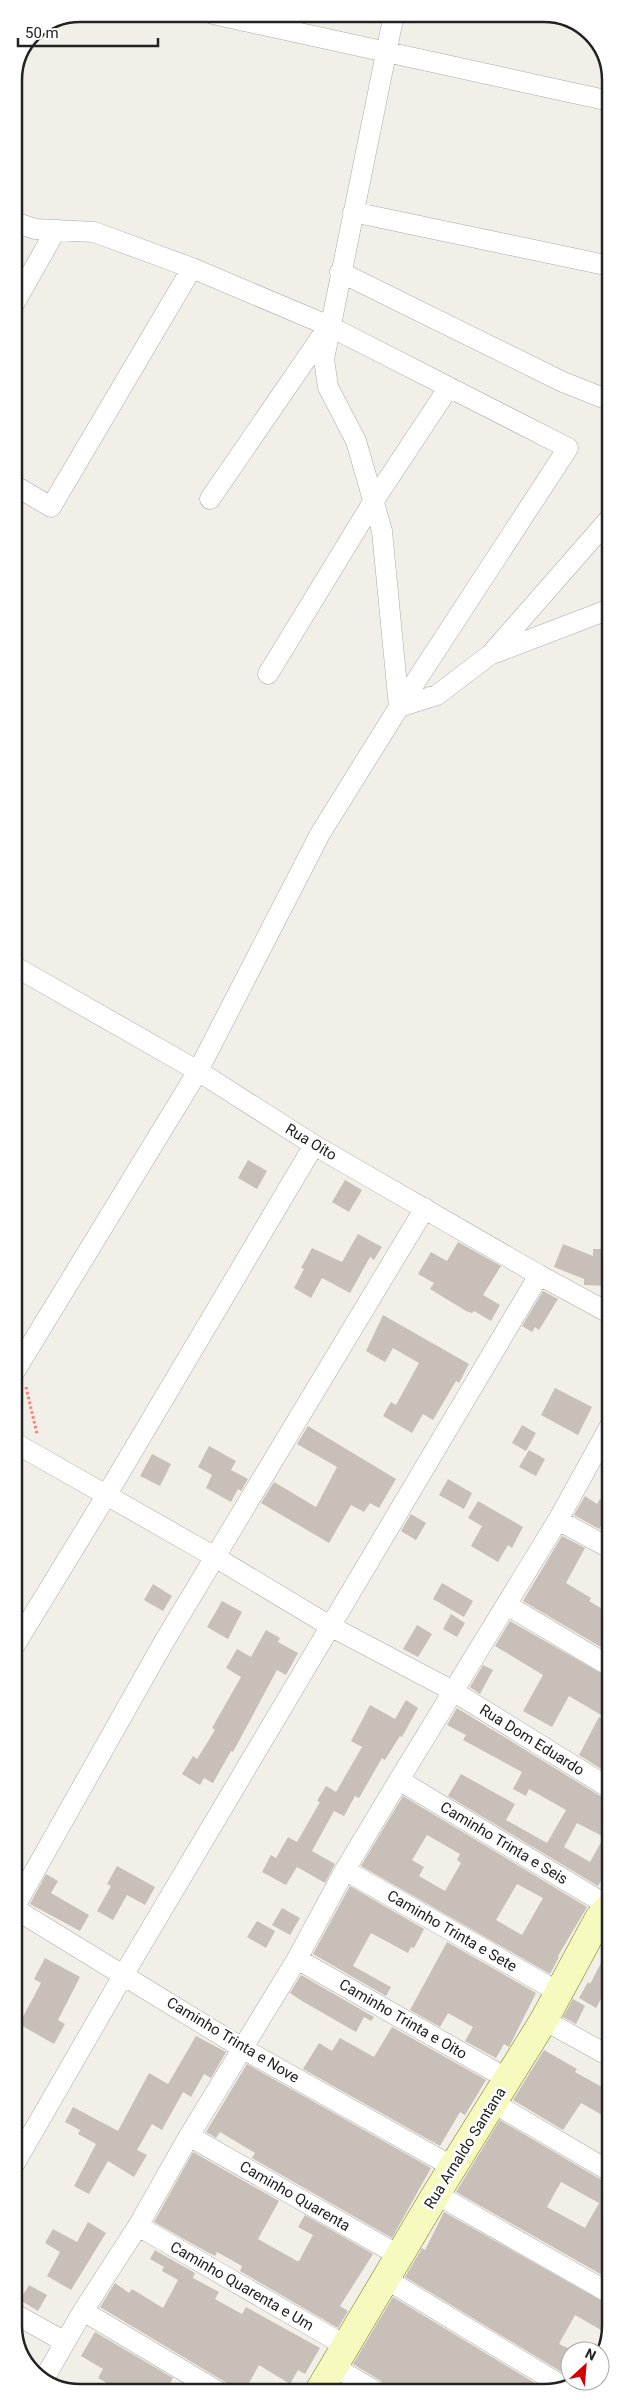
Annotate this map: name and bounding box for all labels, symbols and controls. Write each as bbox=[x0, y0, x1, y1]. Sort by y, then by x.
scale bar bbox=[18, 15, 158, 47]
text: 50 m bbox=[25, 24, 59, 42]
street label: Rua Oito bbox=[282, 1120, 340, 1164]
street label: Rua Dom Eduardo bbox=[476, 1701, 588, 1779]
street label: Caminho Trinta e Seis bbox=[437, 1798, 571, 1888]
street label: Caminho Trinta e Sete bbox=[384, 1886, 520, 1976]
street label: Caminho Trinta e Oito bbox=[336, 1975, 470, 2063]
street label: Caminho Trinta e Nove bbox=[163, 1993, 303, 2087]
street label: Rua Arnaldo Santana bbox=[420, 2084, 510, 2212]
street label: Caminho Quarenta bbox=[237, 2157, 353, 2235]
street label: Caminho Quarenta e Um bbox=[167, 2237, 317, 2335]
north arrow bbox=[560, 2341, 610, 2391]
text: N bbox=[583, 2345, 599, 2364]

